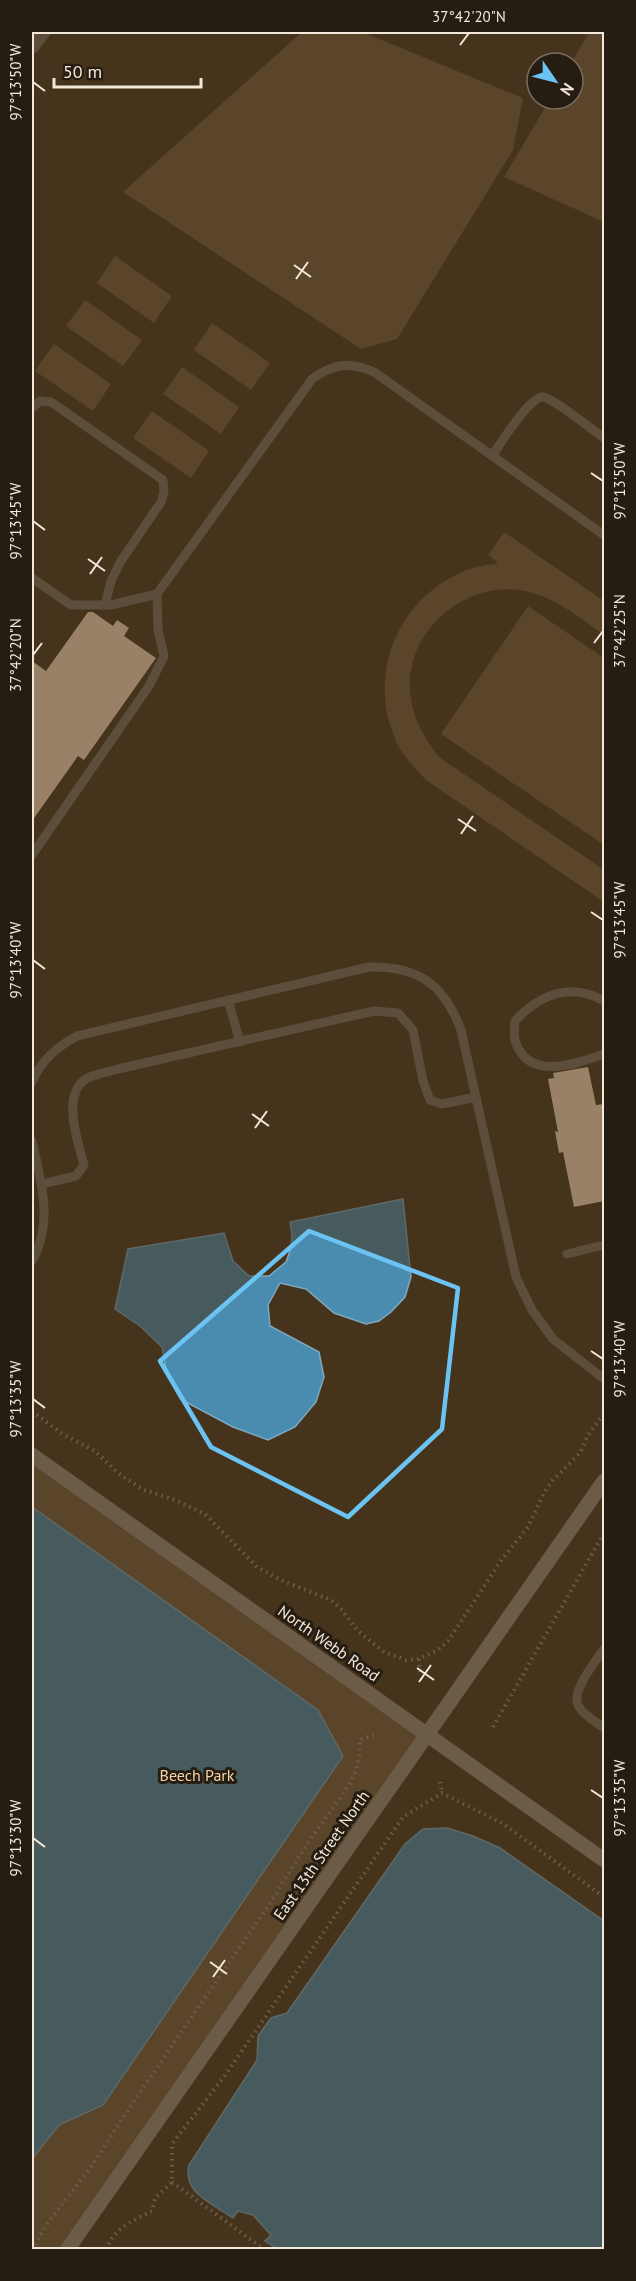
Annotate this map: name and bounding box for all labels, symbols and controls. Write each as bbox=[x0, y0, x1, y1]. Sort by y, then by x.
text: 37°42'20"N bbox=[432, 7, 506, 26]
text: 97°13'50"W bbox=[6, 43, 25, 120]
scale bar bbox=[54, 51, 201, 89]
north arrow bbox=[525, 51, 585, 111]
text: 50 m bbox=[63, 60, 102, 83]
text: N bbox=[556, 80, 578, 100]
text: 97°13'50"W bbox=[610, 442, 629, 519]
text: 97°13'45"W bbox=[6, 482, 25, 559]
text: 37°42'25"N bbox=[610, 594, 629, 668]
text: 37°42'20"N bbox=[6, 618, 25, 692]
text: 97°13'45"W bbox=[610, 881, 629, 958]
text: 97°13'40"W bbox=[6, 921, 25, 998]
text: 97°13'40"W bbox=[610, 1320, 629, 1397]
text: 97°13'35"W bbox=[6, 1360, 25, 1437]
street label: North Webb Road bbox=[274, 1601, 384, 1685]
text: 97°13'35"W bbox=[610, 1759, 629, 1836]
park label: Beech Park bbox=[160, 1765, 235, 1785]
street label: East 13th Street North bbox=[269, 1786, 373, 1924]
text: 97°13'30"W bbox=[6, 1799, 25, 1876]

